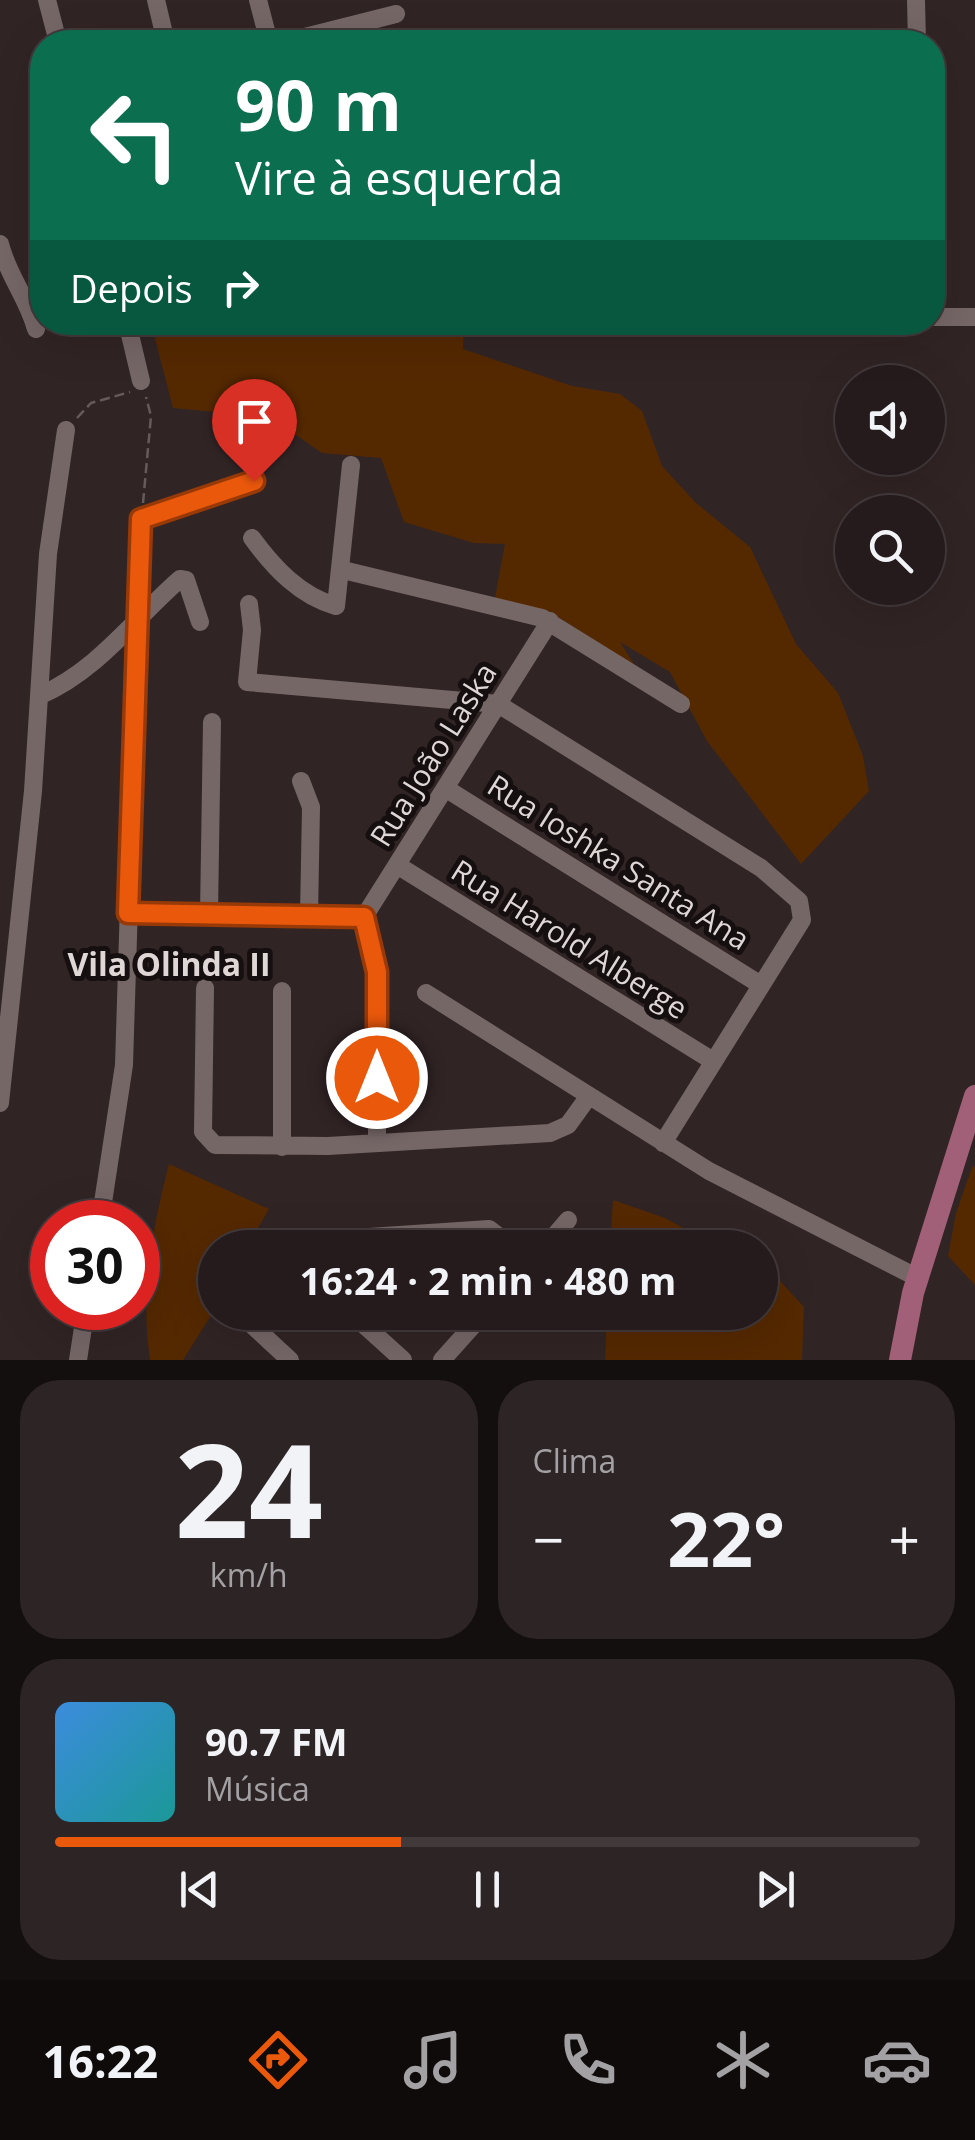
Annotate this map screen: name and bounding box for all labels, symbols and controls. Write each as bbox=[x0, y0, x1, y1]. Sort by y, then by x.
text: 90 m bbox=[235, 56, 402, 152]
icon: left bbox=[70, 70, 200, 200]
text: Vire à esquerda bbox=[235, 147, 563, 208]
icon: right bbox=[213, 260, 268, 315]
text: Depois bbox=[70, 262, 193, 314]
map controls bbox=[835, 365, 945, 605]
button: sound bbox=[835, 365, 945, 475]
pin bbox=[212, 379, 297, 482]
icon: arrive bbox=[227, 394, 282, 449]
button: search bbox=[835, 495, 945, 605]
street label: Rua João Laska bbox=[360, 655, 506, 854]
street label: Rua Ioshka Santa Ana bbox=[480, 764, 757, 959]
street label: Rua Harold Alberge bbox=[444, 849, 696, 1028]
district label: Vila Olinda II bbox=[67, 942, 271, 985]
position arrow bbox=[325, 1026, 429, 1130]
speed limit sign: 30 bbox=[30, 1200, 160, 1330]
text: 16:24 · 2 min · 480 m bbox=[300, 1254, 676, 1306]
text: 24 bbox=[174, 1399, 323, 1576]
text: Clima bbox=[533, 1439, 616, 1482]
text: 22° bbox=[667, 1487, 785, 1589]
text: − bbox=[533, 1501, 564, 1576]
text: + bbox=[889, 1501, 920, 1576]
text: km/h bbox=[210, 1553, 288, 1596]
text: 90.7 FM bbox=[205, 1715, 348, 1767]
text: Música bbox=[205, 1767, 310, 1810]
icon: previous bbox=[172, 1862, 227, 1917]
icon: pause bbox=[460, 1862, 515, 1917]
icon: next bbox=[748, 1862, 803, 1917]
icon: directions bbox=[243, 2025, 313, 2095]
icon: music bbox=[398, 2025, 468, 2095]
icon: phone bbox=[553, 2025, 623, 2095]
icon: climate bbox=[708, 2025, 778, 2095]
icon: car bbox=[862, 2025, 932, 2095]
text: 16:22 bbox=[42, 2030, 158, 2091]

